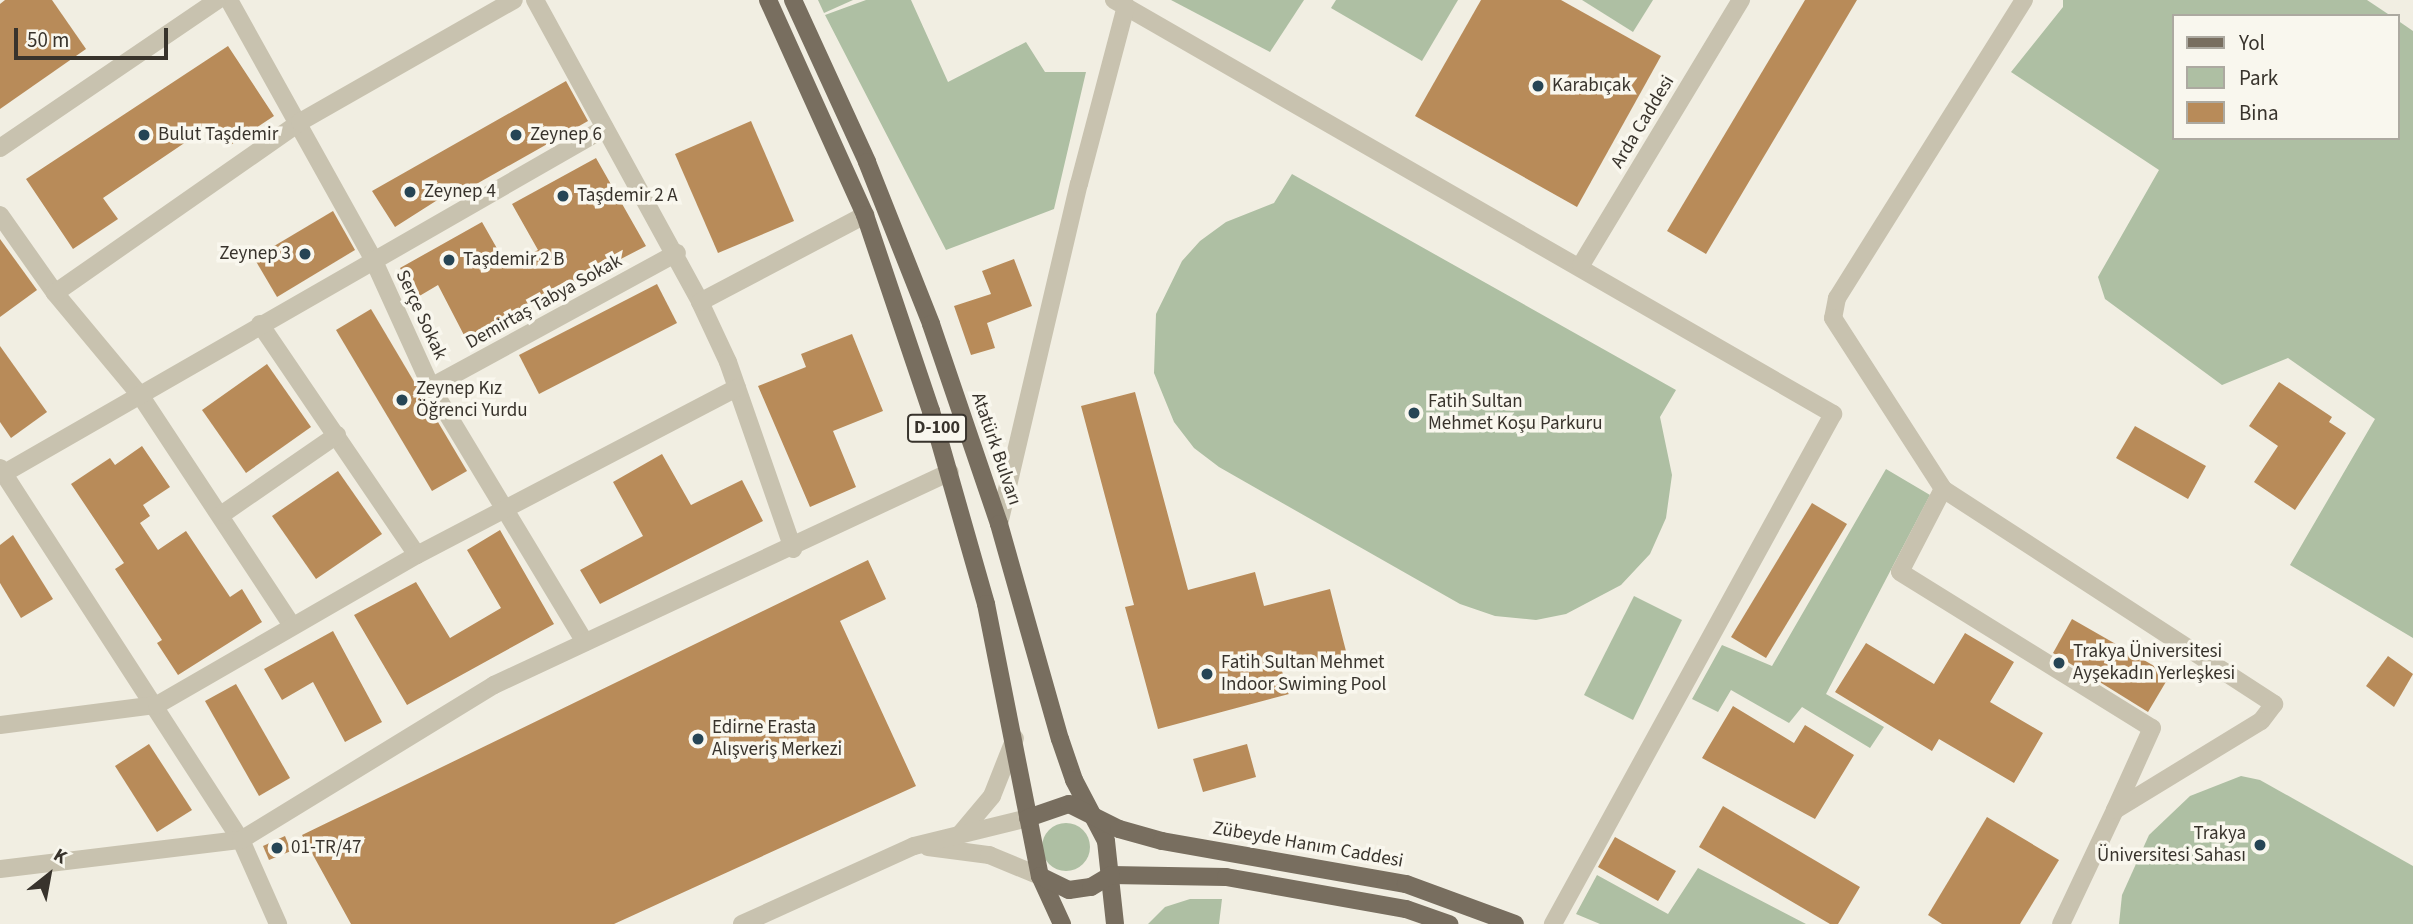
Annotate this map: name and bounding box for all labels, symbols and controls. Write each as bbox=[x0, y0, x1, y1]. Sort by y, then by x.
scale bar bbox=[18, 14, 172, 58]
legend bbox=[2172, 14, 2399, 140]
text: 50 m bbox=[27, 25, 69, 55]
text: Yol bbox=[2239, 28, 2265, 58]
text: Park bbox=[2239, 63, 2278, 93]
street label: Arda Caddesi bbox=[1606, 71, 1680, 173]
place label: Karabıçak bbox=[1552, 75, 1631, 97]
marker: Karabıçak bbox=[1530, 78, 1546, 94]
text: Bina bbox=[2239, 98, 2279, 128]
place label: Bulut Taşdemir bbox=[158, 124, 278, 146]
place label: Zeynep 6 bbox=[530, 124, 602, 146]
marker: Bulut Taşdemir bbox=[136, 127, 152, 143]
marker: Zeynep 6 bbox=[508, 127, 524, 143]
place label: Zeynep 4 bbox=[424, 181, 496, 203]
marker: Zeynep 4 bbox=[402, 184, 418, 200]
place label: Taşdemir 2 A bbox=[577, 185, 678, 207]
marker: Taşdemir 2 A bbox=[555, 188, 571, 204]
place label: Zeynep 3 bbox=[219, 243, 291, 265]
marker: Zeynep 3 bbox=[297, 246, 313, 262]
place label: Taşdemir 2 B bbox=[463, 249, 565, 271]
street label: Demirtaş Tabya Sokak bbox=[462, 250, 626, 354]
marker: Taşdemir 2 B bbox=[441, 252, 457, 268]
street label: Serçe Sokak bbox=[390, 267, 452, 363]
place label: Zeynep Kız Öğrenci Yurdu bbox=[416, 378, 528, 422]
street label: Atatürk Bulvarı bbox=[966, 390, 1026, 508]
place label: Fatih Sultan Mehmet Koşu Parkuru bbox=[1428, 391, 1603, 435]
marker: Zeynep Kız Öğrenci Yurdu bbox=[394, 392, 410, 408]
marker: Fatih Sultan Mehmet Koşu Parkuru bbox=[1406, 405, 1422, 421]
road number: D-100 bbox=[906, 414, 968, 442]
place label: Trakya Üniversitesi Ayşekadın Yerleşkesi bbox=[2073, 641, 2235, 685]
place label: Fatih Sultan Mehmet Indoor Swiming Pool bbox=[1221, 652, 1386, 696]
marker: Trakya Üniversitesi Ayşekadın Yerleşkesi bbox=[2051, 655, 2067, 671]
marker: Fatih Sultan Mehmet Indoor Swiming Pool bbox=[1199, 666, 1215, 682]
place label: Edirne Erasta Alışveriş Merkezi bbox=[712, 717, 842, 761]
marker: Edirne Erasta Alışveriş Merkezi bbox=[690, 731, 706, 747]
street label: Zübeyde Hanım Caddesi bbox=[1211, 817, 1405, 873]
place label: Trakya Üniversitesi Sahası bbox=[2097, 823, 2246, 867]
place label: 01-TR/47 bbox=[291, 837, 361, 859]
marker: Trakya Üniversitesi Sahası bbox=[2252, 837, 2268, 853]
north arrow bbox=[14, 840, 84, 910]
marker: 01-TR/47 bbox=[269, 840, 285, 856]
text: K bbox=[48, 842, 72, 871]

